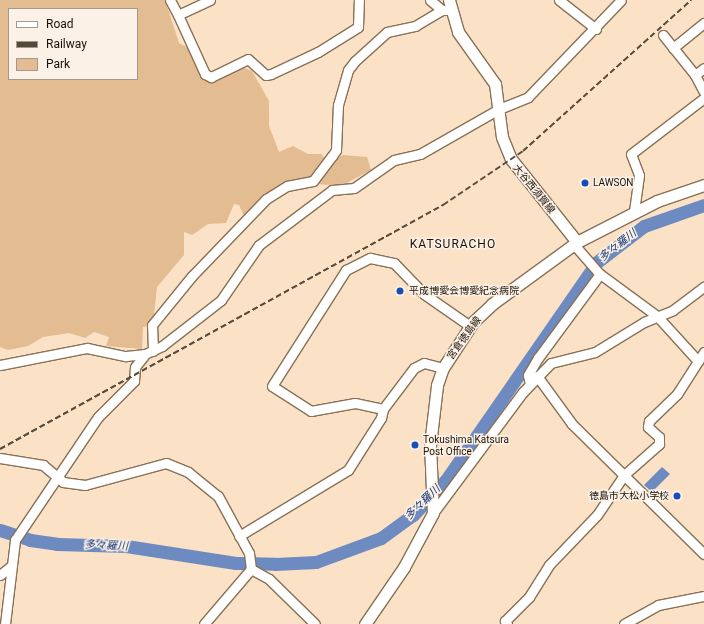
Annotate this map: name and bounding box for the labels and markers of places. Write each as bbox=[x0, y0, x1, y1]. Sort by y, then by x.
place label: LAWSON bbox=[593, 177, 633, 189]
marker: LAWSON bbox=[580, 178, 590, 188]
marker: 平成博愛会博愛紀念病院 bbox=[394, 285, 406, 297]
place label: 平成博愛会博愛紀念病院 bbox=[409, 285, 519, 297]
place label: Tokushima Katsura Post Office bbox=[423, 433, 509, 456]
marker: Tokushima Katsura Post Office bbox=[410, 440, 420, 450]
place label: 徳島市大松小学校 bbox=[589, 490, 669, 502]
marker: 徳島市大松小学校 bbox=[672, 491, 682, 501]

